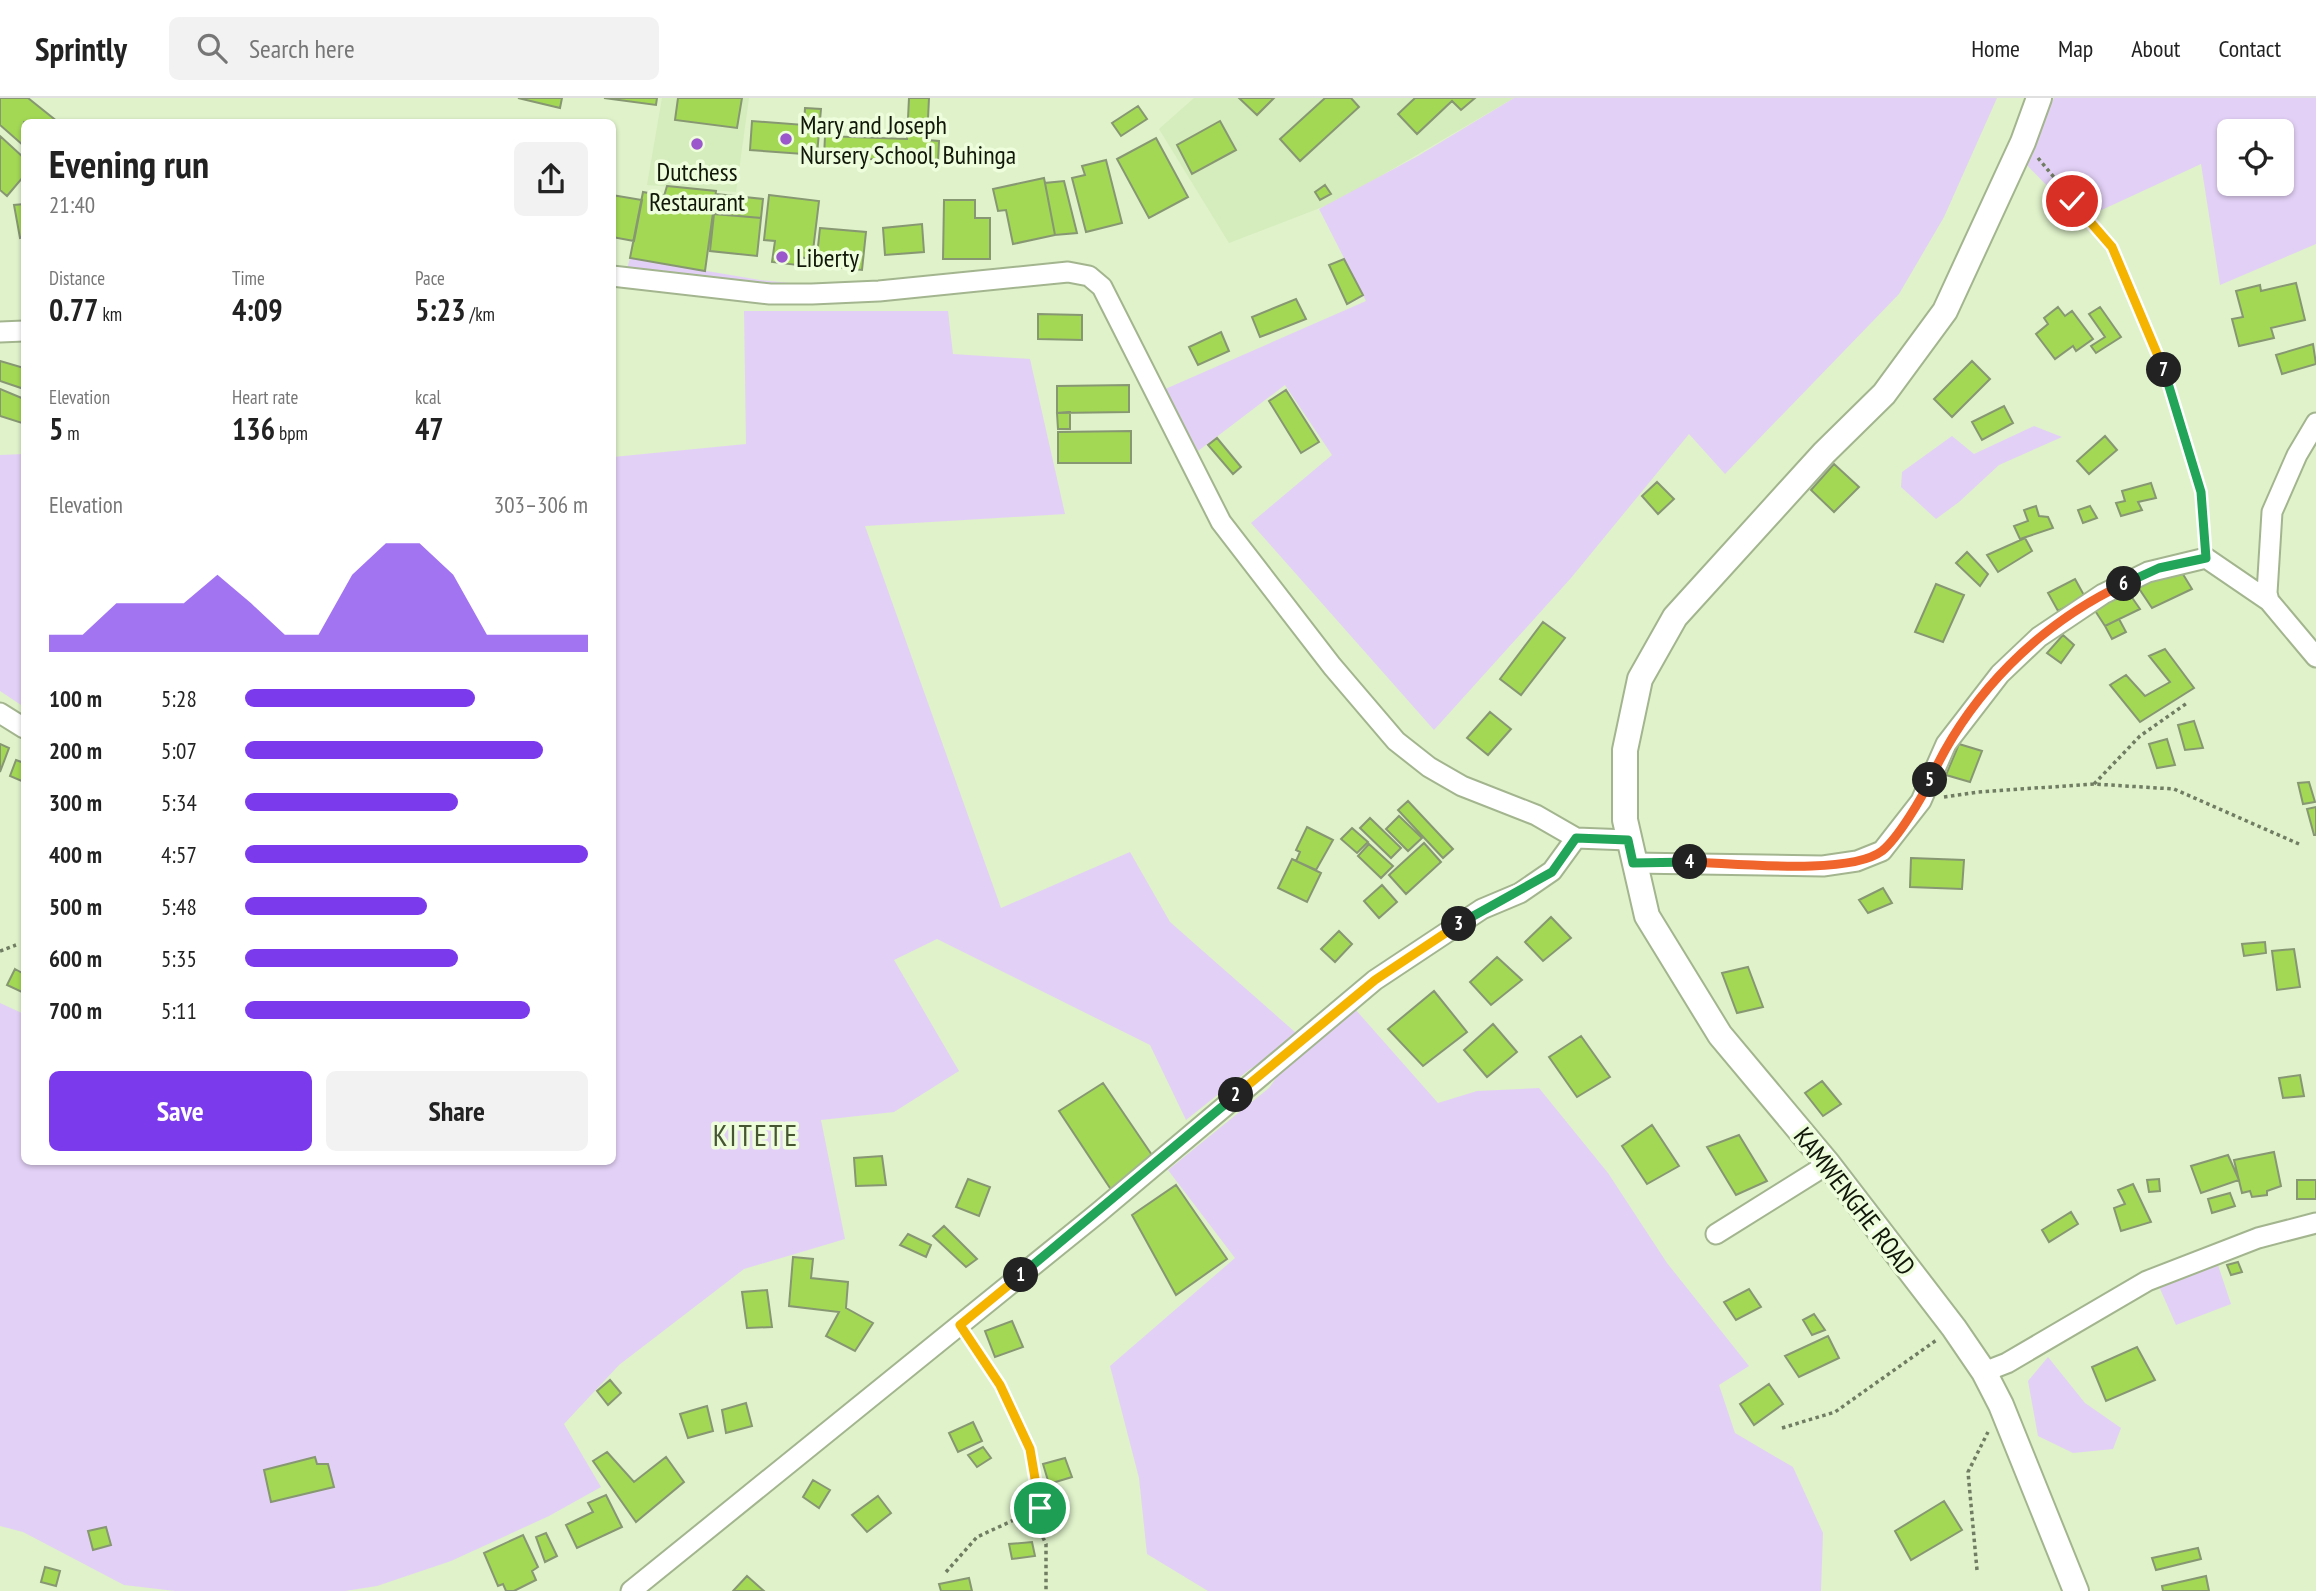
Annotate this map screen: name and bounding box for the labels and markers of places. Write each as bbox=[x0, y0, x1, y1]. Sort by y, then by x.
place label: Mary and Joseph Nursery School, Buhinga bbox=[800, 108, 1016, 171]
marker: Mary and Joseph Nursery School, Buhinga bbox=[778, 131, 794, 147]
marker: Dutchess Restaurant bbox=[689, 136, 705, 152]
place label: Dutchess Restaurant bbox=[649, 155, 745, 218]
pin bbox=[2042, 171, 2102, 231]
place label: Liberty bbox=[796, 241, 859, 274]
marker: Liberty bbox=[774, 249, 790, 265]
pin: 7 bbox=[2146, 352, 2182, 388]
pin: 6 bbox=[2106, 566, 2142, 602]
pin: 5 bbox=[1912, 762, 1948, 798]
pin: 4 bbox=[1672, 844, 1708, 880]
pin: 3 bbox=[1442, 906, 1476, 942]
pin: 2 bbox=[1218, 1077, 1254, 1112]
pin: 1 bbox=[1004, 1258, 1038, 1292]
pin bbox=[1010, 1478, 1070, 1538]

